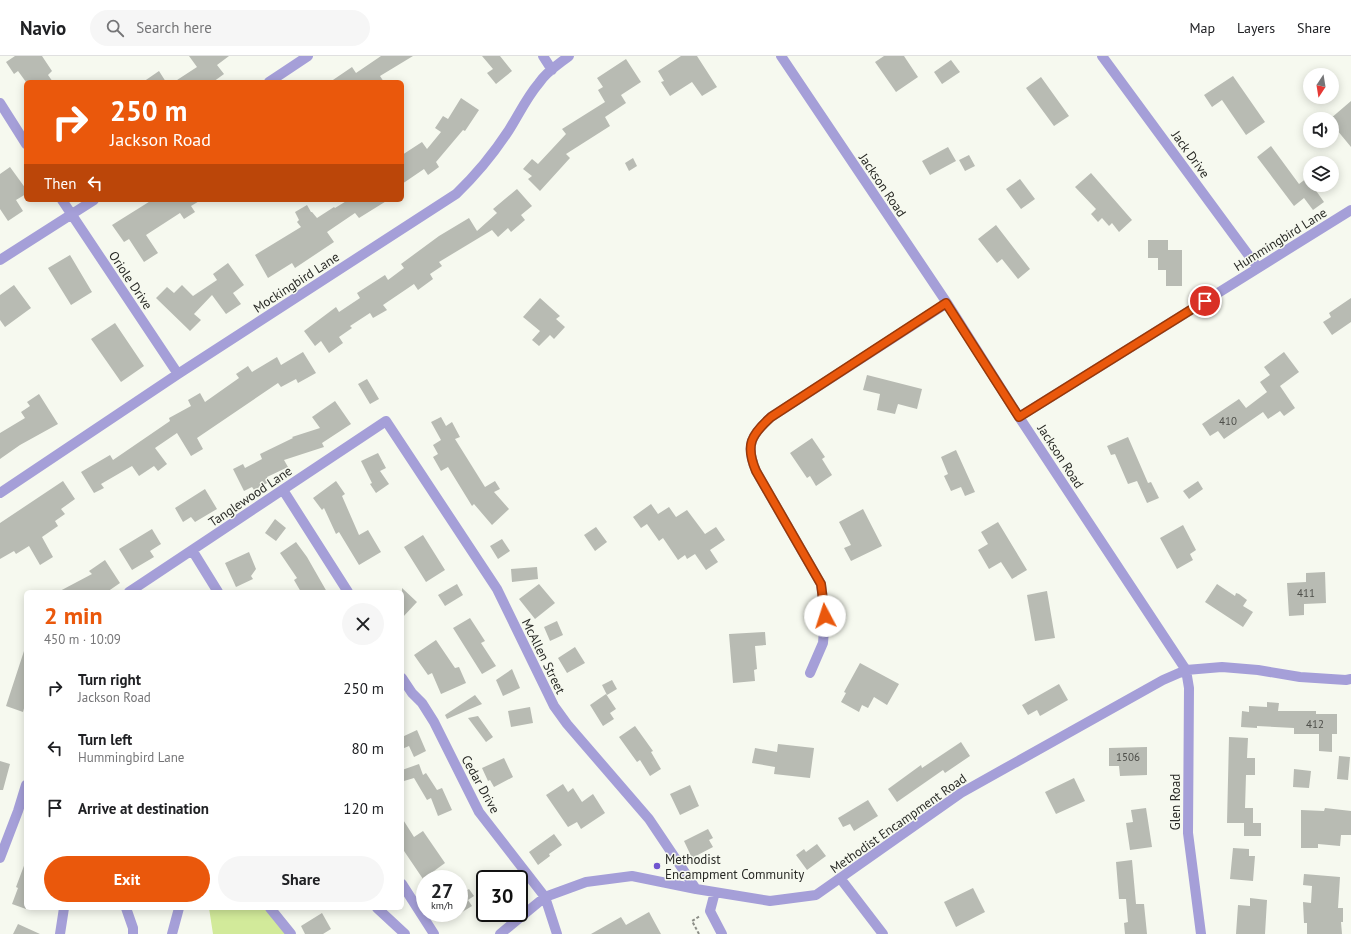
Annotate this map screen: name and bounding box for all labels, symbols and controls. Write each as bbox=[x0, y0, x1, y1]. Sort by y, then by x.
search box bbox=[90, 10, 370, 46]
text: Navio bbox=[20, 16, 66, 40]
icon: search bbox=[104, 17, 126, 39]
text: Search here bbox=[136, 18, 212, 37]
text: Map bbox=[1189, 19, 1215, 37]
text: Layers bbox=[1237, 19, 1275, 37]
text: Share bbox=[1297, 19, 1331, 37]
north arrow bbox=[1303, 68, 1339, 104]
map controls bbox=[1303, 68, 1339, 192]
text: 250 m bbox=[110, 92, 187, 129]
icon: right bbox=[44, 96, 96, 148]
button: sound bbox=[1303, 112, 1339, 148]
street label: Jack Drive bbox=[1167, 126, 1214, 181]
text: Jackson Road bbox=[110, 128, 211, 151]
street label: Jackson Road bbox=[855, 149, 910, 220]
button: layers bbox=[1303, 156, 1339, 192]
icon: left bbox=[84, 172, 106, 194]
text: Then bbox=[44, 174, 76, 193]
street label: Hummingbird Lane bbox=[1231, 204, 1330, 275]
street label: Oriole Drive bbox=[105, 248, 156, 313]
street label: Mockingbird Lane bbox=[250, 248, 342, 316]
pin bbox=[1188, 284, 1222, 318]
icon: arrive bbox=[1194, 290, 1216, 312]
house number: 410 bbox=[1219, 414, 1237, 428]
street label: Jackson Road bbox=[1033, 420, 1088, 491]
street label: Tanglewood Lane bbox=[205, 462, 295, 531]
house number: 411 bbox=[1297, 586, 1315, 600]
position arrow bbox=[804, 595, 846, 637]
text: 2 min bbox=[44, 600, 103, 631]
button: close bbox=[342, 603, 384, 645]
street label: McAllen Street bbox=[518, 616, 569, 697]
text: 450 m · 10:09 bbox=[44, 631, 121, 648]
text: Turn right bbox=[78, 670, 141, 689]
icon: right bbox=[44, 677, 66, 699]
text: 250 m bbox=[343, 679, 384, 698]
text: Jackson Road bbox=[78, 689, 151, 706]
house number: 412 bbox=[1306, 717, 1324, 731]
text: Turn left bbox=[78, 730, 132, 749]
icon: left bbox=[44, 737, 66, 759]
text: 80 m bbox=[351, 739, 384, 758]
text: Hummingbird Lane bbox=[78, 749, 184, 766]
house number: 1506 bbox=[1116, 750, 1140, 764]
street label: Cedar Drive bbox=[458, 752, 504, 816]
street label: Methodist Encampment Road bbox=[827, 770, 970, 877]
street label: Glen Road bbox=[1167, 774, 1184, 830]
icon: arrive bbox=[44, 797, 66, 819]
text: Arrive at destination bbox=[78, 799, 209, 818]
text: 120 m bbox=[343, 799, 384, 818]
place label: Methodist Encampment Community bbox=[665, 851, 804, 883]
button: Exit bbox=[44, 856, 210, 902]
button: Share bbox=[218, 856, 384, 902]
marker: Methodist Encampment Community bbox=[652, 861, 662, 871]
speed limit sign: 30 bbox=[476, 870, 528, 922]
text: 27 bbox=[431, 878, 453, 904]
text: km/h bbox=[431, 899, 453, 912]

